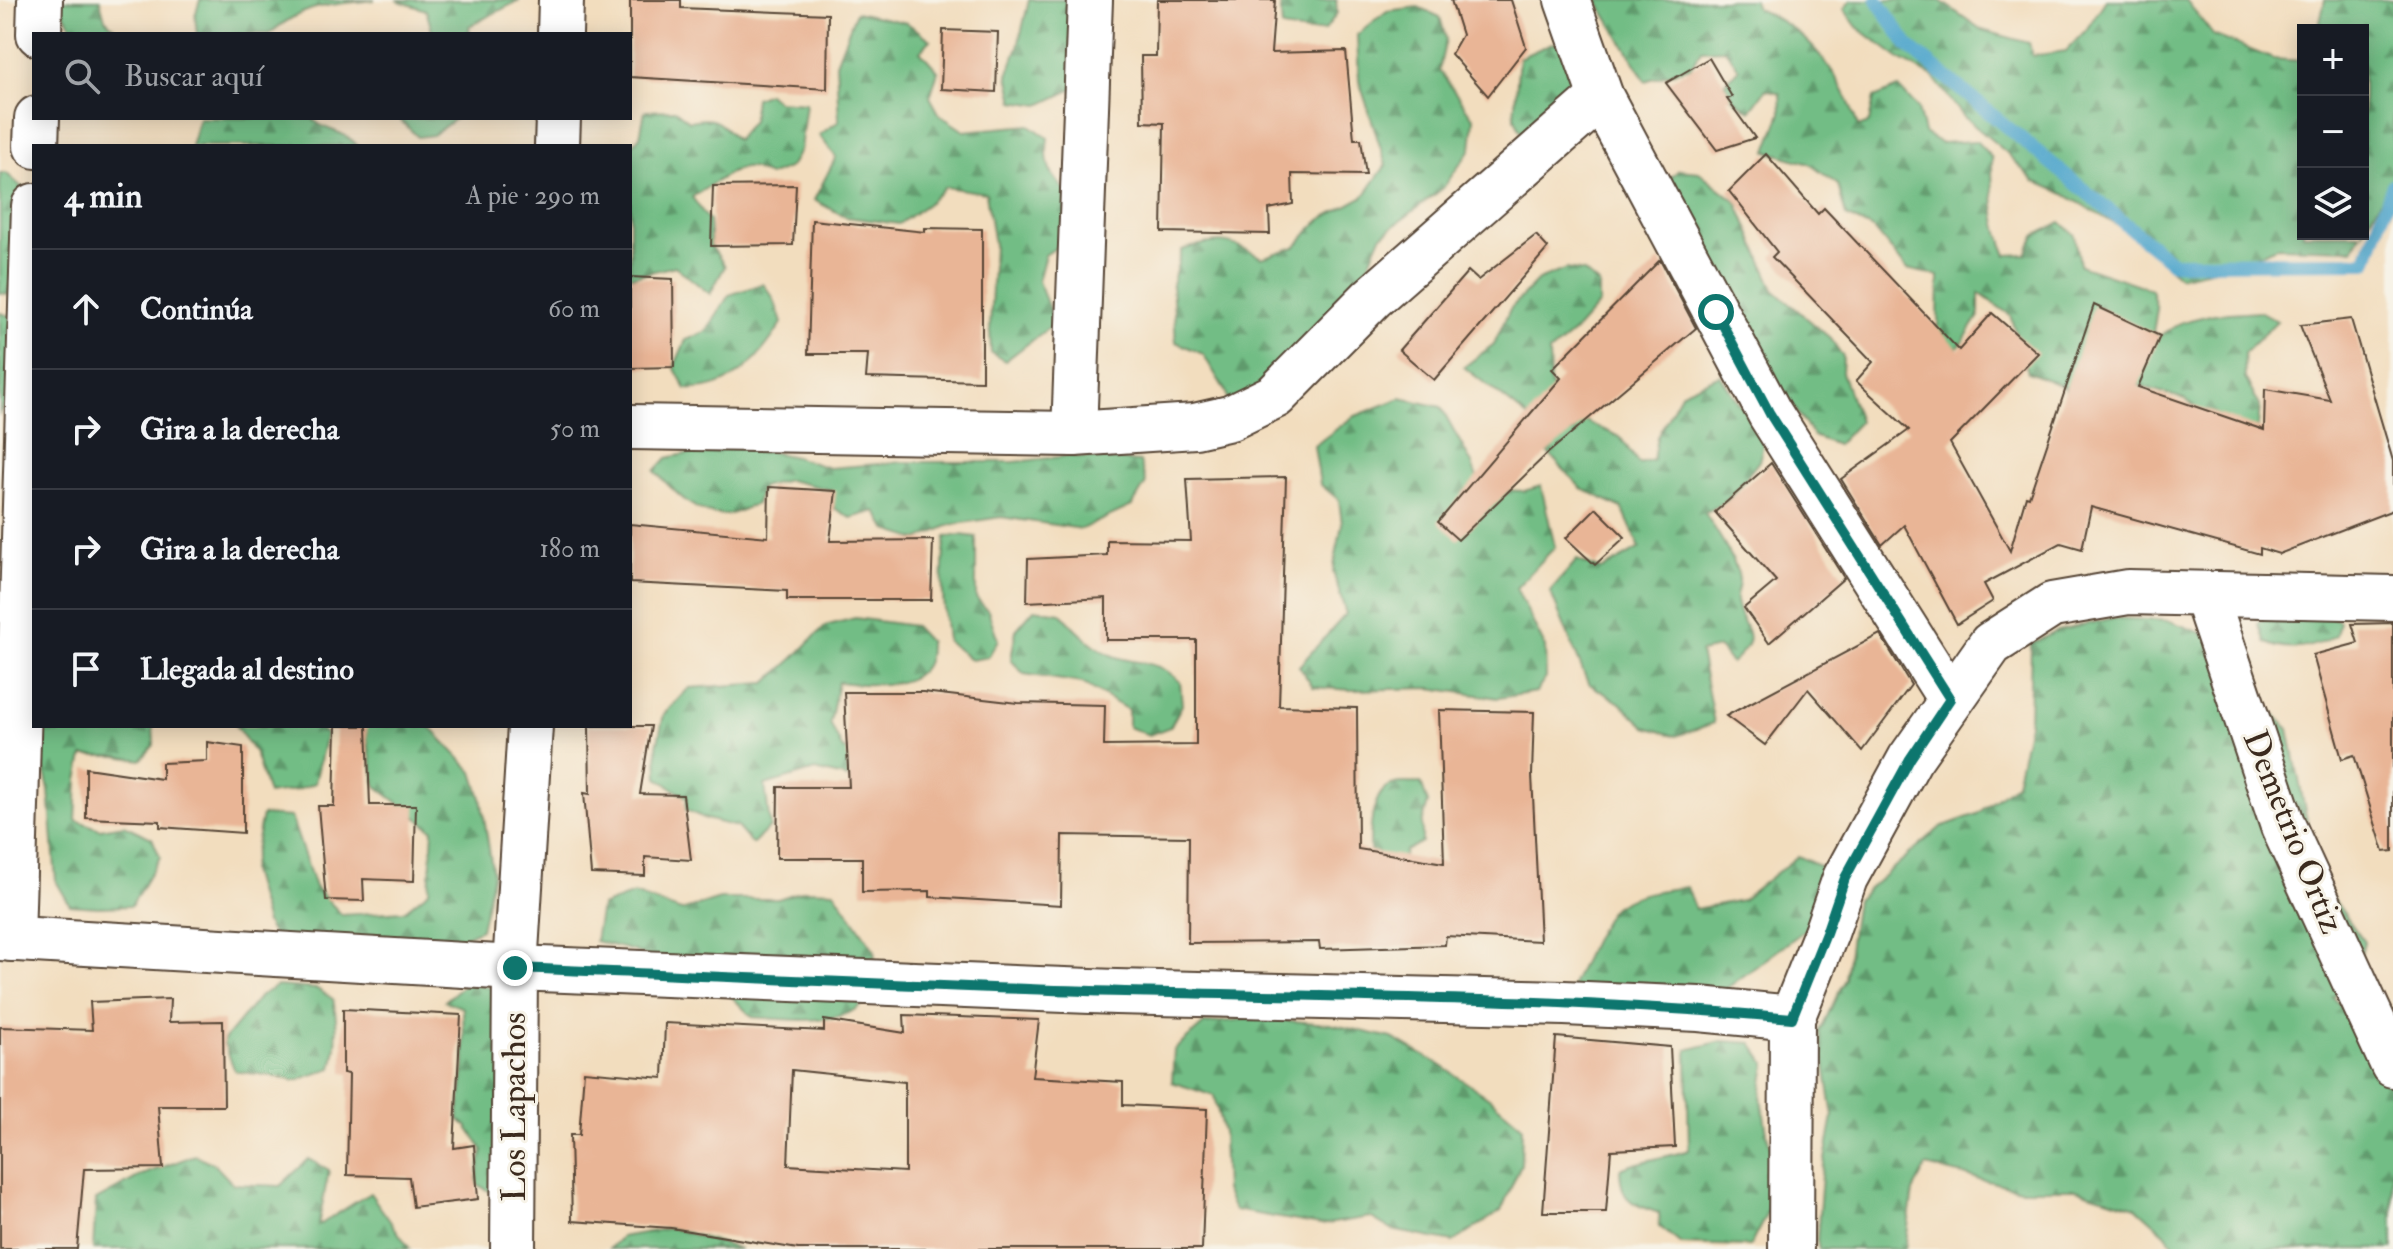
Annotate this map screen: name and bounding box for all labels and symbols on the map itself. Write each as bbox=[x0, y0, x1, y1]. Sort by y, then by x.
route start bbox=[1698, 294, 1734, 330]
street label: Demetrio Ortiz bbox=[2233, 724, 2353, 940]
route end bbox=[497, 950, 533, 986]
street label: Los Lapachos bbox=[493, 1012, 536, 1202]

